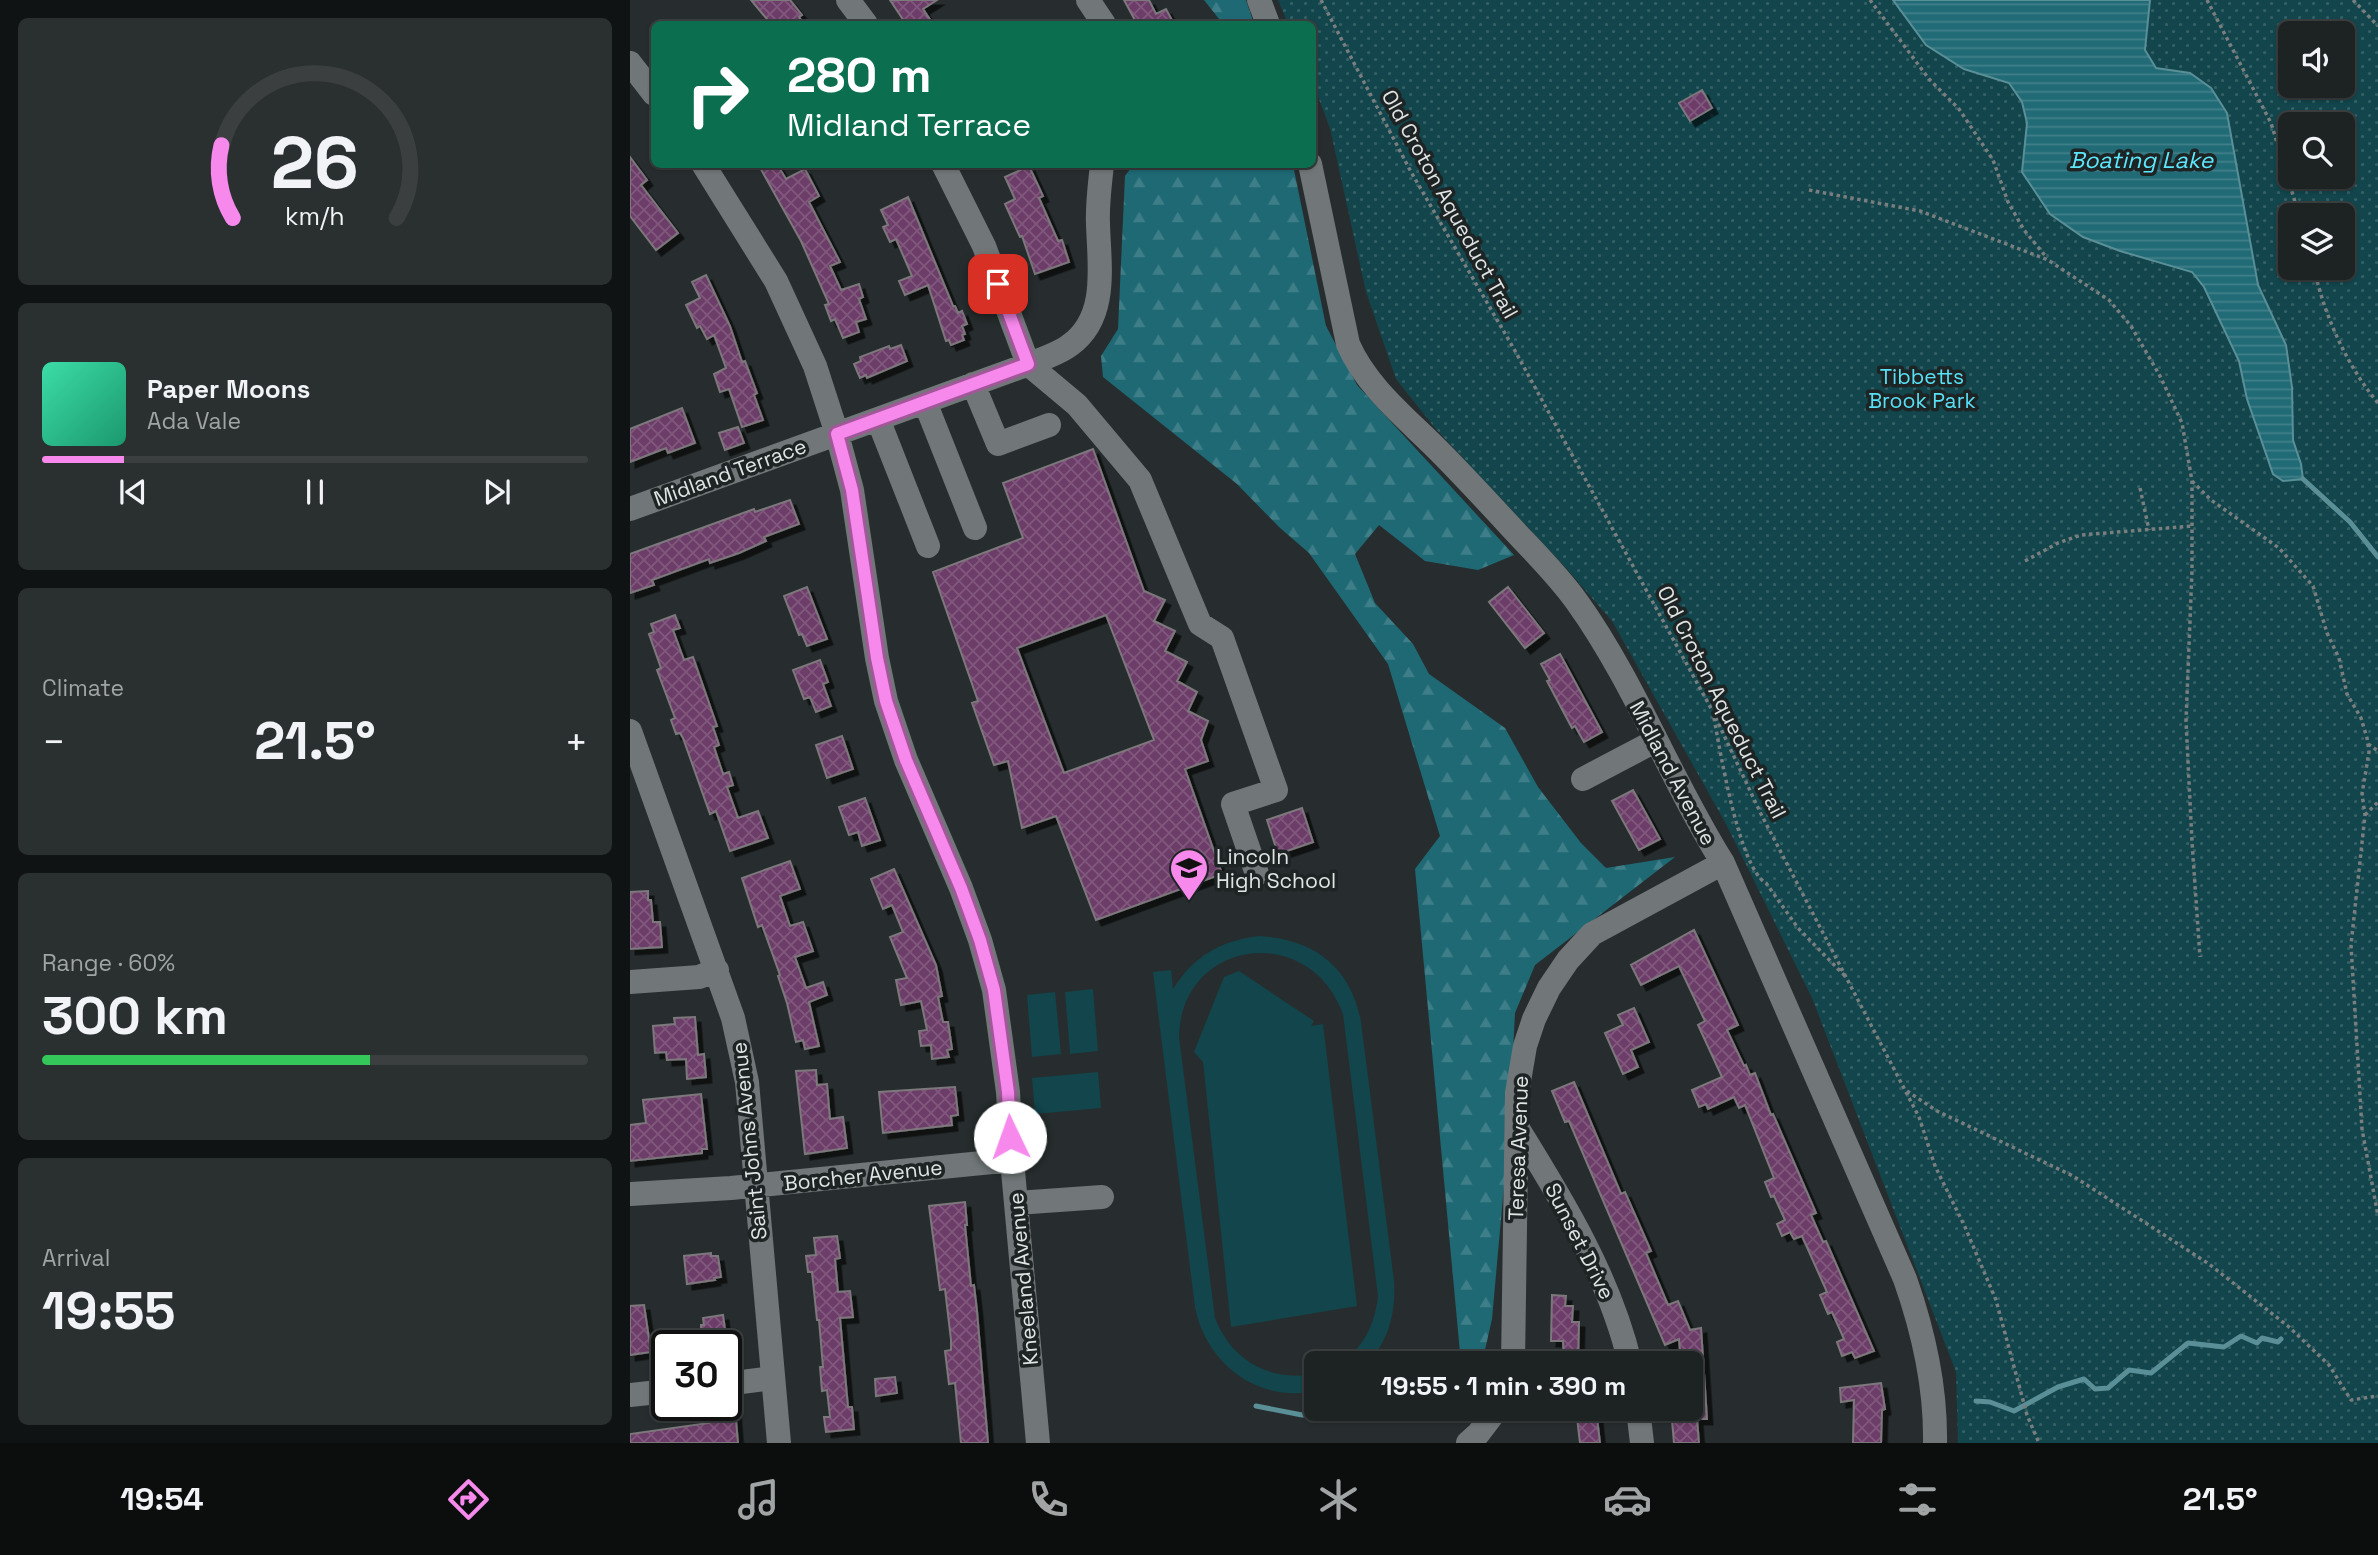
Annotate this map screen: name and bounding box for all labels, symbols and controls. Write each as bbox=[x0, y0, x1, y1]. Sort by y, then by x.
map controls bbox=[2278, 21, 2355, 280]
button: sound bbox=[2278, 21, 2355, 98]
text: 280 m bbox=[787, 44, 932, 106]
icon: right bbox=[672, 49, 763, 140]
street label: Old Croton Aqueduct Trail bbox=[1376, 85, 1524, 323]
text: Midland Terrace bbox=[787, 105, 1031, 145]
button: search bbox=[2278, 112, 2355, 189]
text: 26 bbox=[271, 116, 359, 209]
water label: Boating Lake bbox=[2069, 145, 2214, 175]
text: km/h bbox=[285, 199, 345, 231]
button: layers bbox=[2278, 203, 2355, 280]
pin bbox=[968, 254, 1028, 314]
icon: arrive bbox=[979, 265, 1017, 303]
park label: Tibbetts Brook Park bbox=[1868, 363, 1976, 414]
text: Paper Moons bbox=[147, 372, 310, 406]
text: Ada Vale bbox=[147, 406, 241, 436]
street label: Midland Terrace bbox=[650, 432, 810, 512]
icon: previous bbox=[114, 473, 152, 511]
icon: pause bbox=[296, 473, 334, 511]
icon: next bbox=[478, 473, 516, 511]
street label: Old Croton Aqueduct Trail bbox=[1651, 581, 1793, 823]
text: Climate bbox=[42, 673, 124, 703]
street label: Midland Avenue bbox=[1624, 696, 1722, 850]
text: 21.5° bbox=[254, 708, 376, 774]
text: − bbox=[42, 718, 66, 766]
text: + bbox=[564, 718, 588, 766]
place label: Lincoln High School bbox=[1216, 843, 1336, 894]
school or university icon: Lincoln High School bbox=[1168, 847, 1210, 902]
text: Range · 60% bbox=[42, 948, 175, 978]
text: 300 km bbox=[42, 983, 228, 1049]
street label: Saint Johns Avenue bbox=[725, 1041, 773, 1241]
street label: Teresa Avenue bbox=[1502, 1075, 1534, 1221]
position arrow bbox=[973, 1100, 1047, 1174]
street label: Borcher Avenue bbox=[782, 1153, 944, 1197]
street label: Sunset Drive bbox=[1539, 1178, 1621, 1304]
street label: Kneeland Avenue bbox=[1002, 1191, 1044, 1367]
text: Arrival bbox=[42, 1243, 110, 1273]
text: 19:55 bbox=[42, 1278, 176, 1344]
speed limit sign: 30 bbox=[651, 1330, 742, 1421]
text: 19:55 · 1 min · 390 m bbox=[1381, 1369, 1626, 1403]
icon: directions bbox=[444, 1475, 493, 1524]
icon: music bbox=[734, 1475, 783, 1524]
icon: phone bbox=[1024, 1475, 1073, 1524]
icon: climate bbox=[1314, 1475, 1363, 1524]
icon: car bbox=[1603, 1475, 1652, 1524]
icon: filters bbox=[1893, 1475, 1942, 1524]
text: 19:54 bbox=[120, 1479, 204, 1519]
text: 21.5° bbox=[2183, 1479, 2258, 1519]

